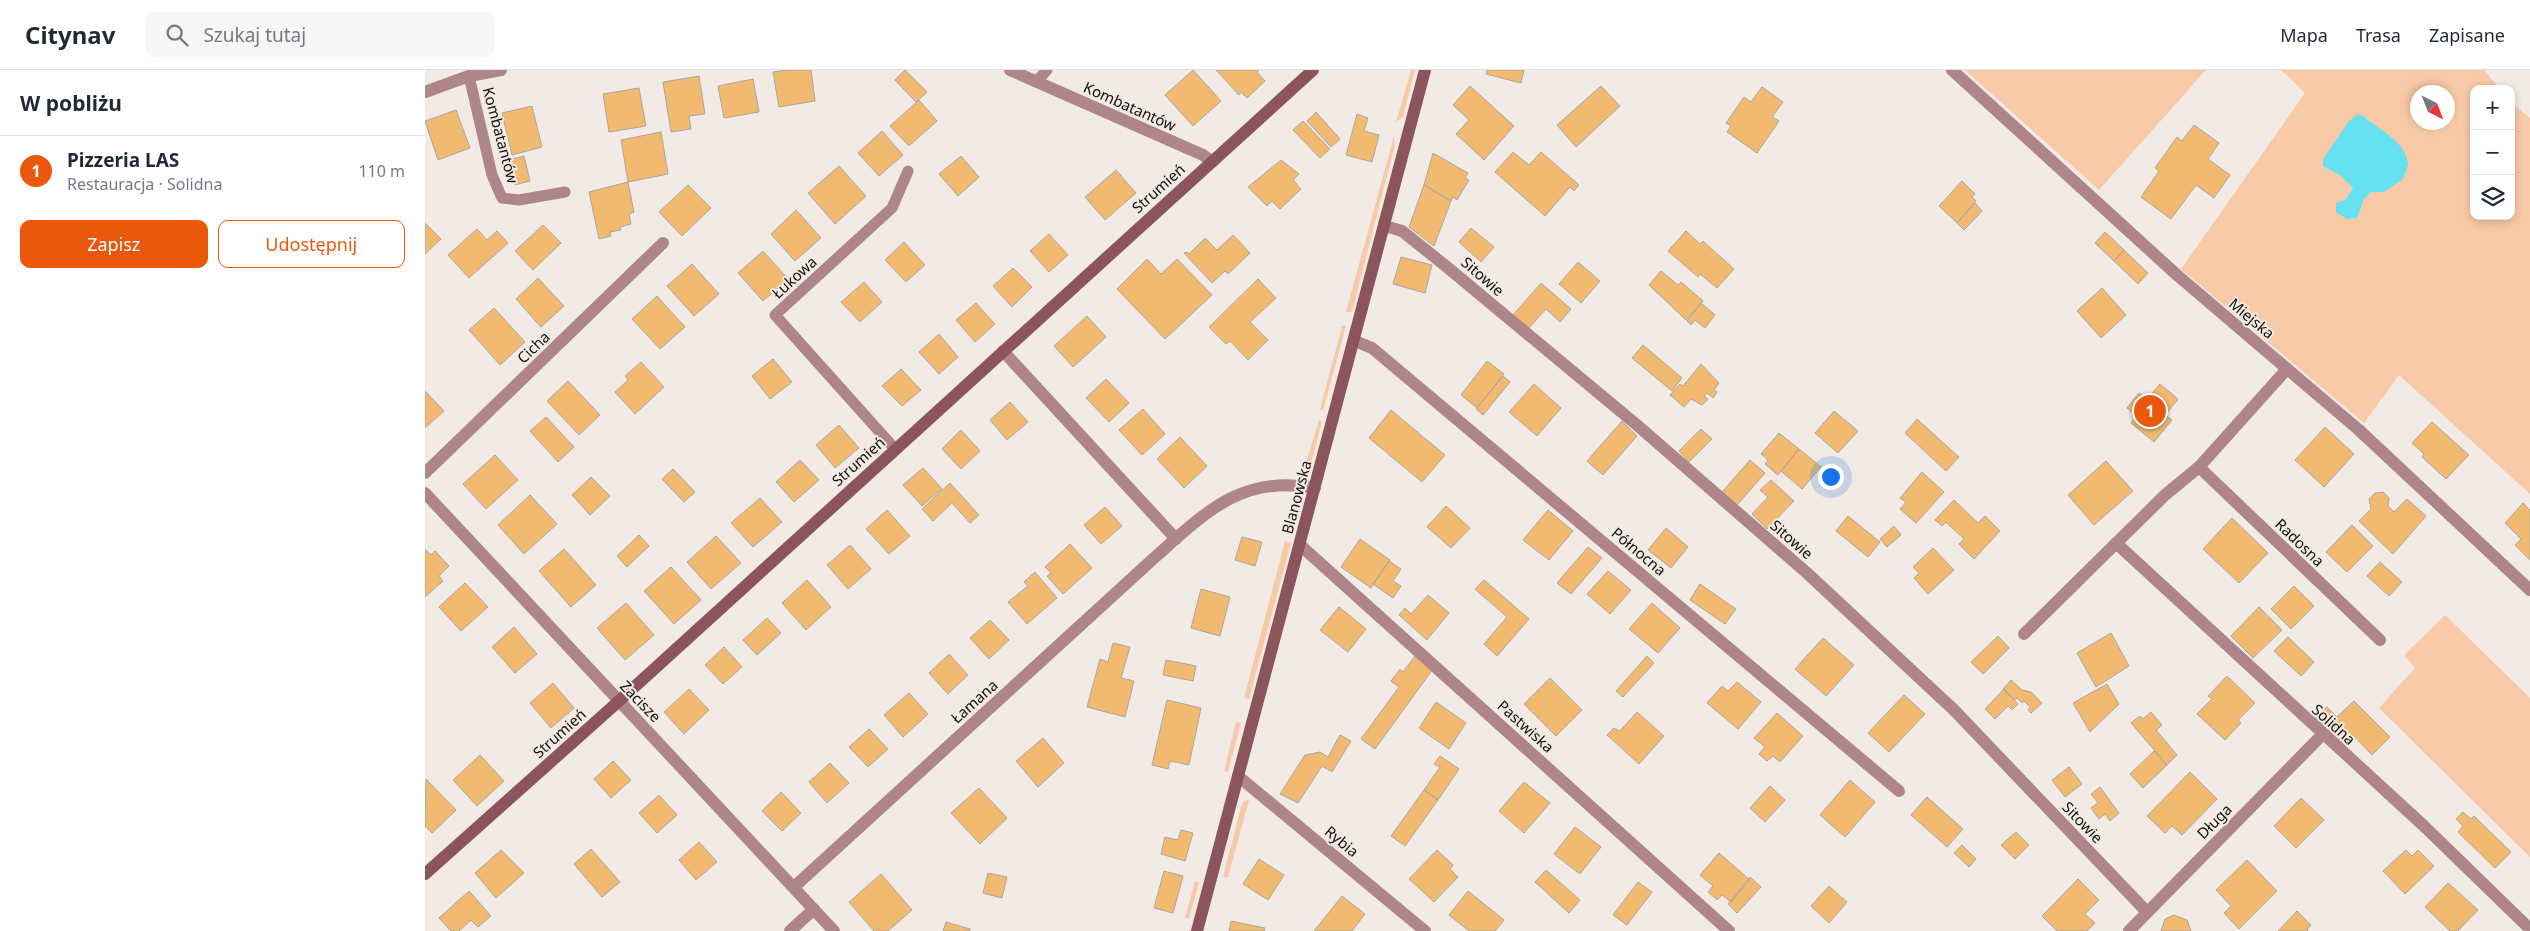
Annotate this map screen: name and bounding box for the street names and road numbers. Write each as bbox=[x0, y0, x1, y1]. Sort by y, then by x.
street label: Kombatantów bbox=[1081, 77, 1180, 135]
street label: Kombatantów bbox=[479, 85, 524, 186]
street label: Strumień bbox=[1127, 159, 1189, 217]
street label: Łukowa bbox=[767, 251, 821, 303]
street label: Sitowie bbox=[1457, 252, 1509, 300]
street label: Miejska bbox=[2225, 293, 2279, 343]
street label: Cicha bbox=[512, 327, 554, 367]
street label: Strumień bbox=[827, 432, 889, 490]
street label: Blanowska bbox=[1277, 458, 1315, 536]
street label: Radosna bbox=[2271, 514, 2329, 570]
street label: Sitowie bbox=[1766, 515, 1818, 563]
street label: Północna bbox=[1608, 522, 1670, 580]
street label: Łamana bbox=[946, 675, 1002, 727]
street label: Zacisze bbox=[616, 676, 666, 726]
street label: Pastwiska bbox=[1494, 695, 1558, 757]
street label: Solidna bbox=[2308, 699, 2360, 749]
street label: Strumień bbox=[528, 704, 590, 762]
street label: Sitowie bbox=[2058, 797, 2108, 847]
street label: Długa bbox=[2192, 799, 2236, 843]
street label: Rybia bbox=[1321, 821, 1363, 861]

